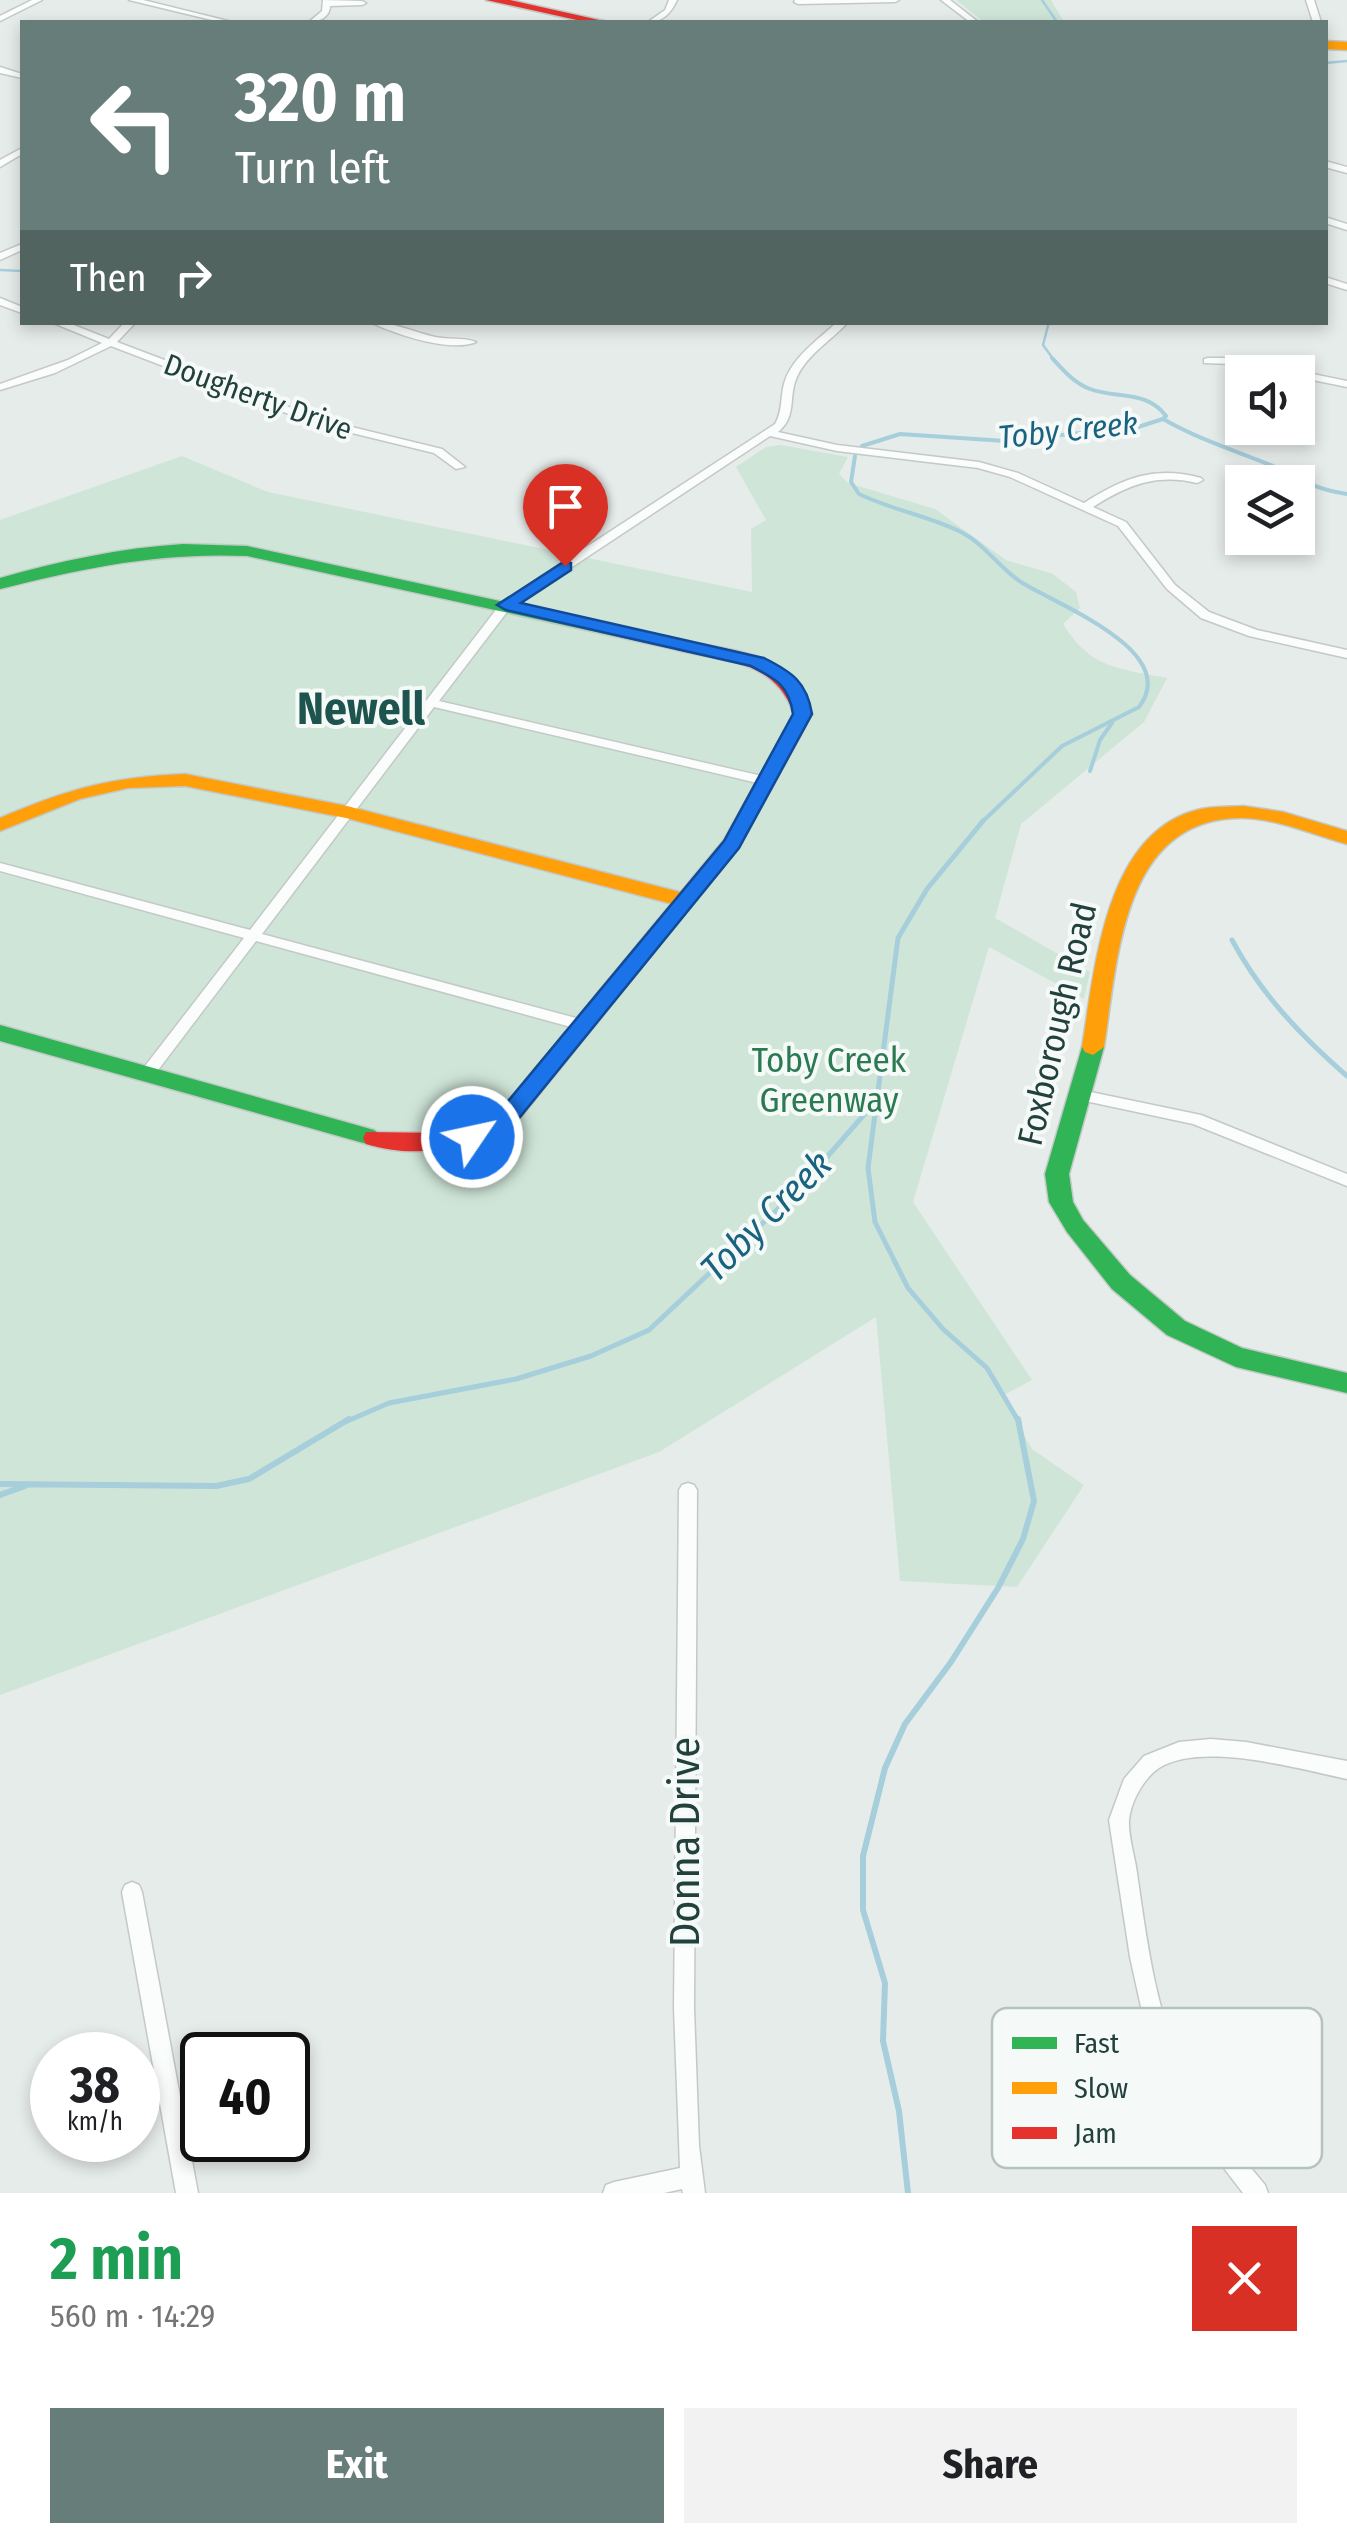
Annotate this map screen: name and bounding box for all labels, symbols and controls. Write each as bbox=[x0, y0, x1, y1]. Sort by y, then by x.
text: 320 m bbox=[235, 56, 406, 140]
icon: left bbox=[70, 60, 200, 190]
text: Turn left bbox=[235, 141, 390, 195]
icon: right bbox=[166, 250, 221, 305]
text: Then bbox=[70, 255, 146, 301]
street label: Dougherty Drive bbox=[159, 346, 357, 448]
map controls bbox=[1225, 355, 1315, 555]
button: sound bbox=[1225, 355, 1315, 445]
water label: Toby Creek bbox=[996, 404, 1140, 456]
pin bbox=[523, 464, 608, 567]
button: layers bbox=[1225, 465, 1315, 555]
icon: arrive bbox=[538, 479, 593, 534]
district label: Newell bbox=[297, 682, 426, 736]
street label: Foxborough Road bbox=[1009, 898, 1105, 1150]
park label: Toby Creek Greenway bbox=[752, 1039, 907, 1121]
position arrow bbox=[420, 1085, 524, 1189]
water label: Toby Creek bbox=[691, 1141, 841, 1291]
street label: Donna Drive bbox=[660, 1737, 710, 1947]
legend bbox=[992, 2008, 1322, 2168]
text: Fast bbox=[1074, 2027, 1120, 2060]
speed limit sign: 40 bbox=[180, 2032, 310, 2162]
text: 38 bbox=[70, 2055, 120, 2115]
text: Slow bbox=[1074, 2072, 1128, 2105]
text: km/h bbox=[67, 2107, 123, 2137]
text: Jam bbox=[1074, 2117, 1117, 2150]
text: 2 min bbox=[50, 2223, 183, 2295]
button: close bbox=[1192, 2226, 1297, 2331]
text: 560 m · 14:29 bbox=[50, 2297, 215, 2335]
button: Exit bbox=[50, 2408, 664, 2523]
button: Share bbox=[684, 2408, 1297, 2523]

